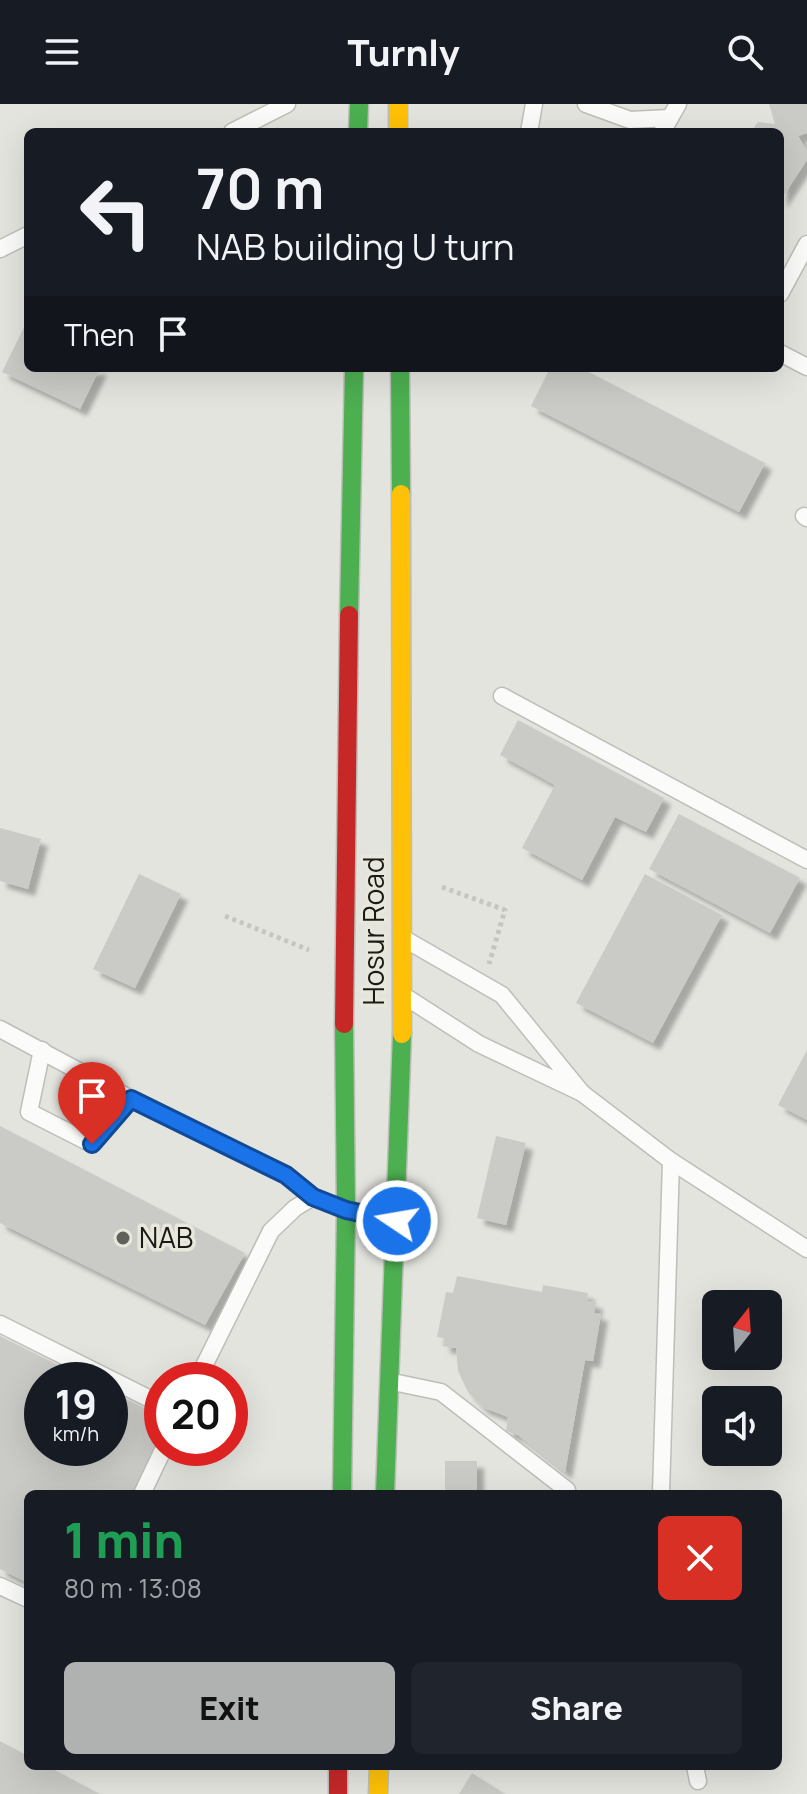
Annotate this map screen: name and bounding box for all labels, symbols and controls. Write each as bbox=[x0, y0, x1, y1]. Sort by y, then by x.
text: Turnly bbox=[348, 28, 459, 77]
icon: menu bbox=[40, 30, 84, 74]
icon: search bbox=[723, 30, 767, 74]
text: 70 m bbox=[196, 149, 324, 226]
icon: left bbox=[64, 160, 168, 264]
text: NAB building U turn bbox=[196, 222, 515, 271]
icon: arrive bbox=[151, 312, 195, 356]
text: Then bbox=[64, 314, 135, 355]
street label: Hosur Road bbox=[354, 857, 392, 1005]
pin bbox=[58, 1062, 126, 1144]
icon: arrive bbox=[70, 1074, 114, 1118]
position arrow bbox=[355, 1179, 439, 1263]
place label: NAB bbox=[139, 1218, 193, 1256]
marker: NAB bbox=[114, 1229, 132, 1247]
north arrow bbox=[702, 1290, 782, 1370]
map controls bbox=[702, 1290, 782, 1466]
speed limit sign: 20 bbox=[144, 1362, 248, 1466]
text: 19 bbox=[55, 1376, 97, 1431]
button: sound bbox=[702, 1386, 782, 1466]
text: km/h bbox=[53, 1420, 99, 1447]
text: 1 min bbox=[64, 1507, 184, 1572]
button: close bbox=[658, 1516, 742, 1600]
text: 80 m · 13:08 bbox=[64, 1570, 202, 1606]
button: Exit bbox=[64, 1662, 395, 1754]
button: Share bbox=[411, 1662, 742, 1754]

